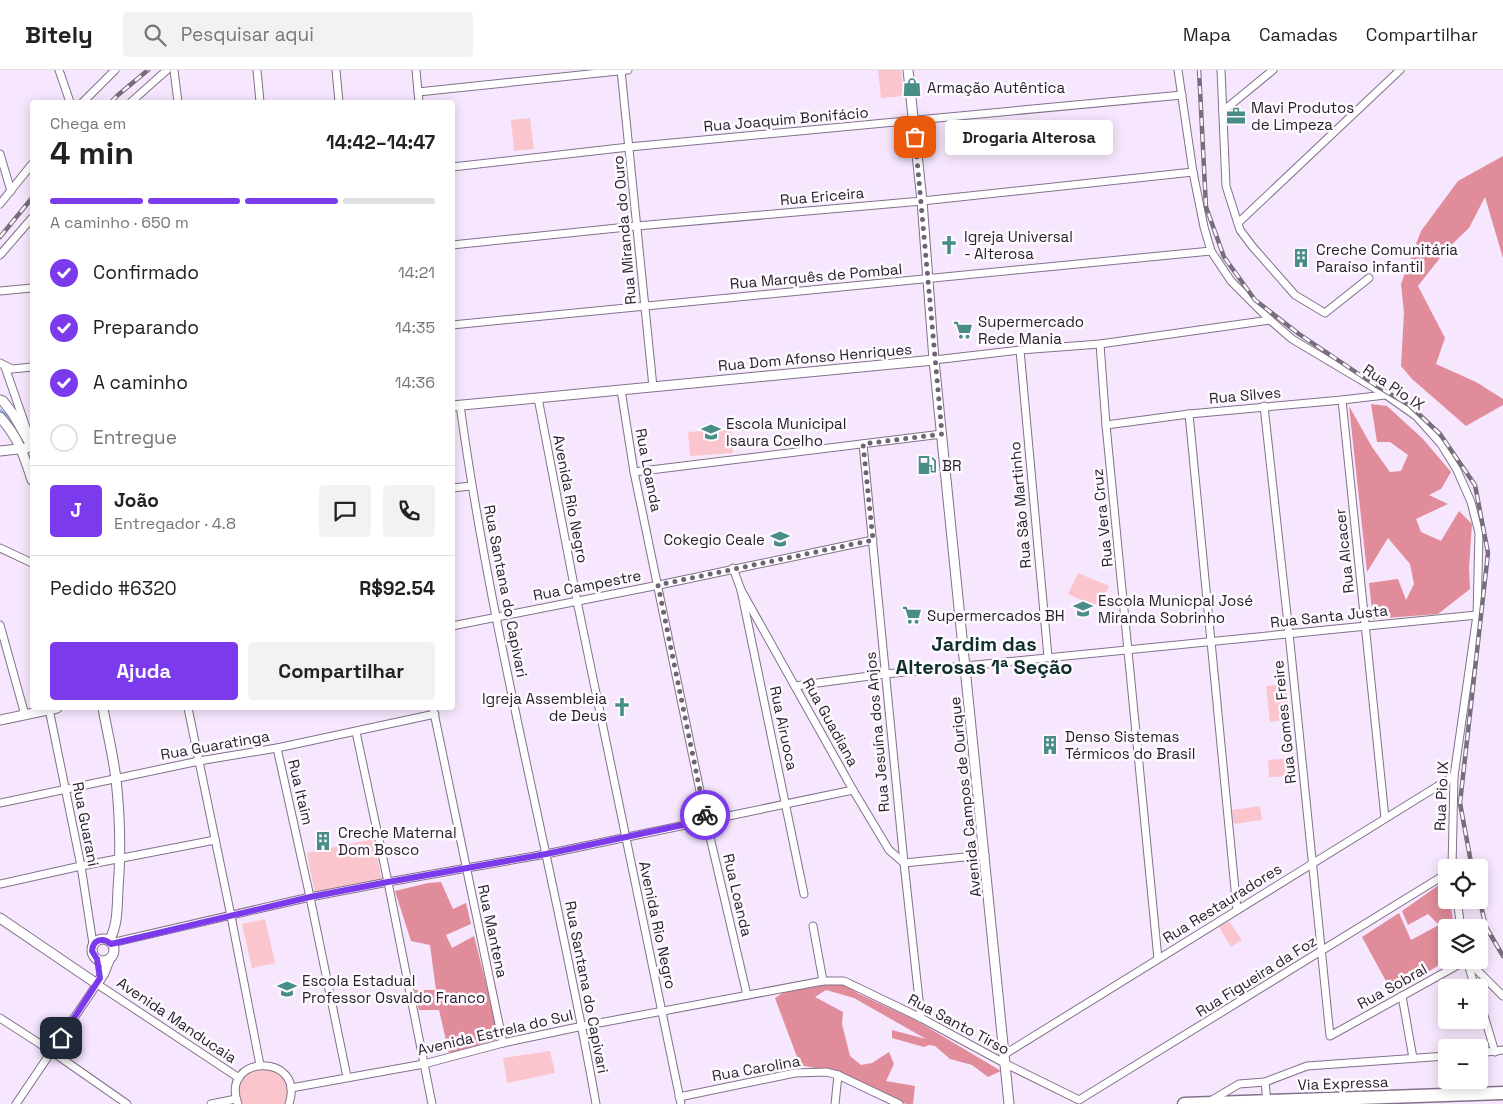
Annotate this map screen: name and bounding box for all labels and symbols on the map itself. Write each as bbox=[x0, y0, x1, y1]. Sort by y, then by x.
shop icon: Armação Autêntica bbox=[901, 76, 923, 98]
place label: Armação Autêntica bbox=[927, 78, 1065, 97]
place label: Mavi Produtos de Limpeza bbox=[1251, 98, 1354, 134]
street label: Rua Joaquim Bonifácio bbox=[703, 102, 869, 136]
office icon: Mavi Produtos de Limpeza bbox=[1225, 105, 1247, 127]
pin bbox=[894, 116, 936, 158]
callout: Drogaria Alterosa bbox=[945, 120, 1112, 154]
street label: Rua Miranda do Ouro bbox=[608, 155, 640, 305]
street label: Rua Ericeira bbox=[779, 183, 865, 209]
place label: Igreja Universal - Alterosa bbox=[964, 227, 1073, 263]
church icon: Igreja Universal - Alterosa bbox=[938, 234, 960, 256]
place label: Creche Comunitária Paraíso infantil bbox=[1316, 240, 1458, 276]
building icon: Creche Comunitária Paraíso infantil bbox=[1290, 247, 1312, 269]
street label: Rua Marquês de Pombal bbox=[729, 259, 903, 293]
place label: Supermercado Rede Mania bbox=[978, 312, 1084, 348]
supermarket icon: Supermercado Rede Mania bbox=[952, 319, 974, 341]
street label: Rua Dom Afonso Henriques bbox=[717, 339, 913, 375]
street label: Rua Pio IX bbox=[1360, 360, 1429, 415]
street label: Rua Silves bbox=[1208, 382, 1282, 408]
place label: Escola Municipal Isaura Coelho bbox=[726, 414, 846, 450]
school or university icon: Escola Municipal Isaura Coelho bbox=[700, 421, 722, 443]
street label: Rua Loanda bbox=[632, 427, 666, 514]
street label: Avenida Rio Negro bbox=[549, 433, 593, 565]
street label: Rua São Martinho bbox=[1005, 441, 1035, 569]
fuel station icon: BR bbox=[916, 454, 938, 476]
place label: BR bbox=[942, 456, 961, 475]
street label: Rua Vera Cruz bbox=[1087, 468, 1117, 568]
street label: Rua Santana do Capivari bbox=[480, 503, 532, 679]
street label: Rua Alcacer bbox=[1330, 507, 1358, 594]
school or university icon: Cokegio Ceale bbox=[769, 528, 791, 550]
place label: Cokegio Ceale bbox=[663, 530, 765, 549]
street label: Rua Campestre bbox=[531, 565, 643, 605]
place label: Escola Municpal José Miranda Sobrinho bbox=[1098, 591, 1253, 627]
school or university icon: Escola Municpal José Miranda Sobrinho bbox=[1072, 598, 1094, 620]
street label: Rua Santa Justa bbox=[1269, 600, 1389, 632]
supermarket icon: Supermercados BH bbox=[901, 604, 923, 626]
place label: Supermercados BH bbox=[927, 606, 1065, 625]
district label: Jardim das Alterosas 1ª Seção bbox=[895, 631, 1073, 680]
street label: Rua Jesuína dos Anjos bbox=[861, 651, 893, 813]
street label: Rua Gomes Freire bbox=[1268, 659, 1300, 785]
street label: Rua Guadiana bbox=[799, 674, 863, 770]
street label: Rua Airuoca bbox=[766, 684, 802, 772]
place label: Igreja Assembleia de Deus bbox=[482, 689, 607, 725]
church icon: Igreja Assembleia de Deus bbox=[611, 696, 633, 718]
street label: Avenida Campos de Ourique bbox=[945, 696, 985, 898]
street label: Rua Guaratinga bbox=[159, 726, 271, 764]
place label: Denso Sistemas Térmicos do Brasil bbox=[1065, 727, 1195, 763]
building icon: Denso Sistemas Térmicos do Brasil bbox=[1039, 734, 1061, 756]
street label: Rua Itaim bbox=[284, 757, 318, 827]
street label: Rua Pio IX bbox=[1430, 760, 1452, 832]
street label: Rua Guarani bbox=[68, 780, 104, 868]
courier bbox=[680, 790, 730, 840]
place label: Creche Maternal Dom Bosco bbox=[338, 823, 457, 859]
building icon: Creche Maternal Dom Bosco bbox=[312, 830, 334, 852]
street label: Rua Loanda bbox=[719, 852, 757, 939]
street label: Avenida Rio Negro bbox=[635, 859, 681, 991]
street label: Rua Restauradores bbox=[1159, 859, 1285, 947]
street label: Rua Mantena bbox=[474, 883, 512, 980]
street label: Rua Santana do Capivari bbox=[561, 899, 613, 1075]
street label: Rua Figueira da Foz bbox=[1192, 931, 1320, 1021]
street label: Rua Sobral bbox=[1354, 959, 1430, 1013]
place label: Escola Estadual Professor Osvaldo Franco bbox=[302, 971, 485, 1007]
street label: Avenida Manducaia bbox=[113, 973, 241, 1067]
school or university icon: Escola Estadual Professor Osvaldo Franco bbox=[276, 978, 298, 1000]
street label: Rua Santo Tirso bbox=[905, 989, 1013, 1059]
street label: Avenida Estrela do Sul bbox=[415, 1005, 575, 1059]
pin bbox=[40, 1017, 82, 1059]
street label: Rua Carolina bbox=[710, 1051, 802, 1085]
street label: Via Expressa bbox=[1297, 1072, 1389, 1094]

